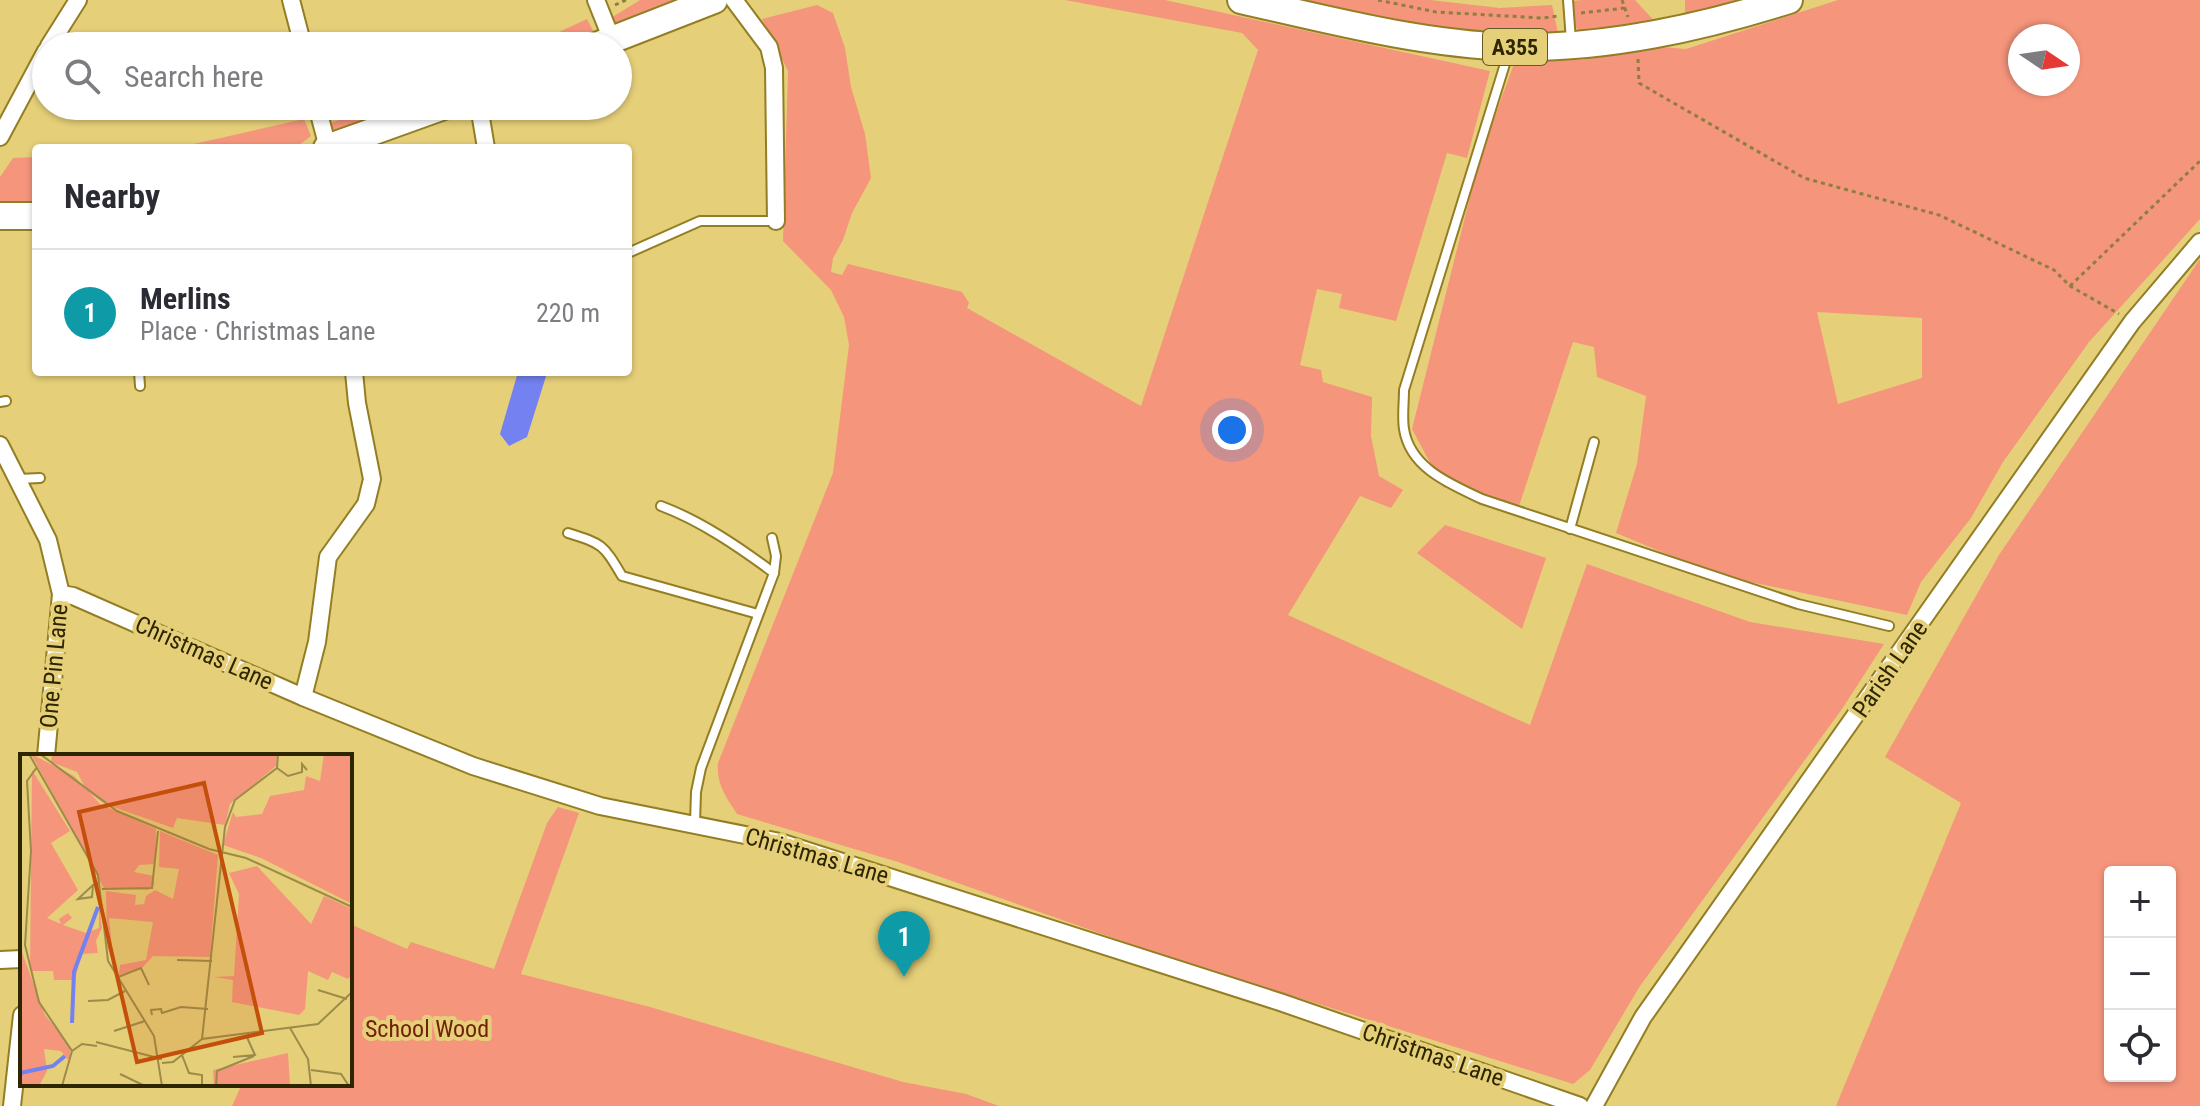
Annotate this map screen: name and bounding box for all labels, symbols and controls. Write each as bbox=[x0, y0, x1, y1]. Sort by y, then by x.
north arrow bbox=[2008, 24, 2080, 96]
road number: A355 bbox=[1483, 29, 1547, 65]
search box bbox=[32, 32, 632, 120]
icon: search bbox=[60, 54, 104, 98]
text: Search here bbox=[124, 59, 264, 94]
text: Nearby bbox=[64, 176, 160, 216]
text: Merlins bbox=[140, 281, 231, 316]
text: 1 bbox=[83, 298, 97, 328]
text: 220 m bbox=[536, 298, 600, 328]
text: Place · Christmas Lane bbox=[140, 316, 376, 346]
your location bbox=[1212, 410, 1252, 450]
street label: One Pin Lane bbox=[35, 603, 73, 729]
street label: Christmas Lane bbox=[131, 610, 277, 696]
street label: Parish Lane bbox=[1847, 615, 1933, 723]
inset map bbox=[20, 754, 352, 1086]
street label: Christmas Lane bbox=[742, 822, 892, 890]
map controls bbox=[2104, 866, 2176, 1082]
button: + bbox=[2104, 866, 2176, 938]
pin: 1 bbox=[878, 911, 930, 977]
button: − bbox=[2104, 938, 2176, 1010]
button: locate bbox=[2104, 1010, 2176, 1082]
park label: School Wood bbox=[365, 1015, 489, 1043]
street label: Christmas Lane bbox=[1359, 1018, 1507, 1092]

